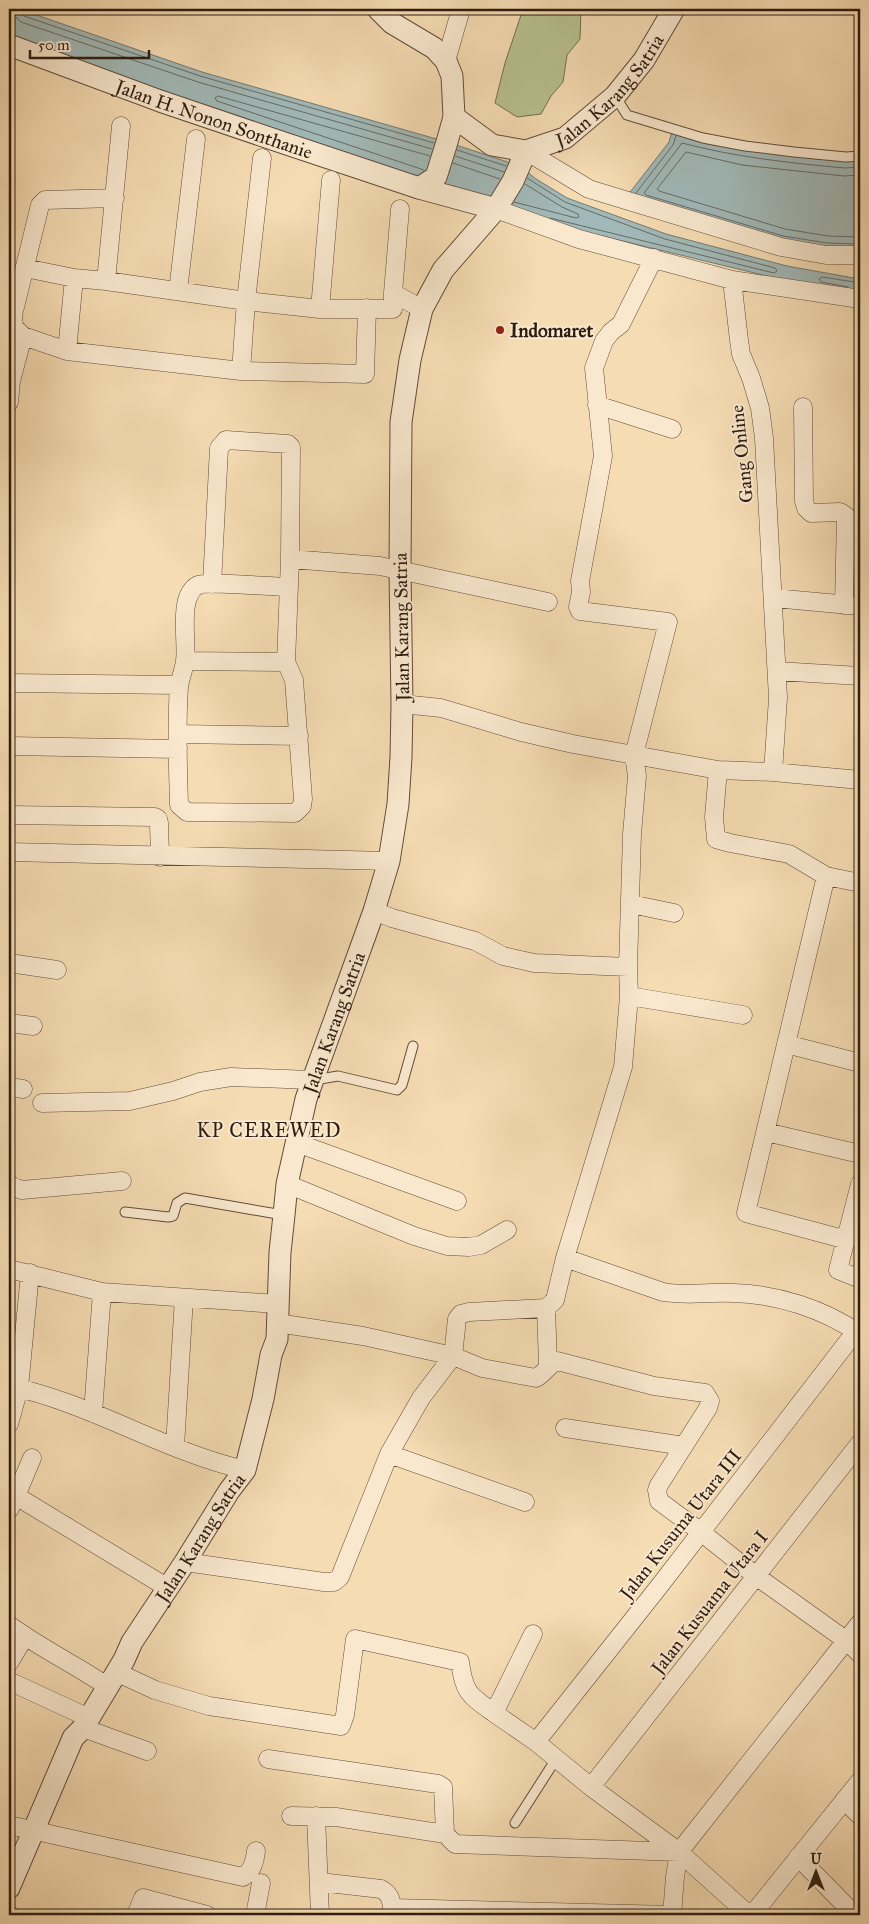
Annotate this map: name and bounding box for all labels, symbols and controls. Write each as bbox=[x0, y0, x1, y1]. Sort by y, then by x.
scale bar bbox=[30, 28, 149, 60]
street label: Jalan Karang Satria bbox=[551, 29, 669, 154]
text: 50 m bbox=[38, 36, 70, 54]
street label: Jalan H. Nonon Sonthanie bbox=[110, 74, 315, 164]
place label: Indomaret bbox=[510, 319, 594, 342]
marker: Indomaret bbox=[494, 324, 506, 336]
street label: Gang Online bbox=[725, 404, 759, 504]
street label: Jalan Karang Satria bbox=[389, 551, 415, 704]
street label: Jalan Karang Satria bbox=[297, 948, 371, 1099]
district label: KP CEREWED bbox=[196, 1118, 342, 1142]
street label: Jalan Kusuma Utara III bbox=[613, 1445, 747, 1606]
street label: Jalan Karang Satria bbox=[149, 1468, 251, 1609]
street label: Jalan Kusuama Utara I bbox=[645, 1526, 773, 1681]
north arrow bbox=[792, 1846, 842, 1896]
text: U bbox=[810, 1851, 822, 1868]

